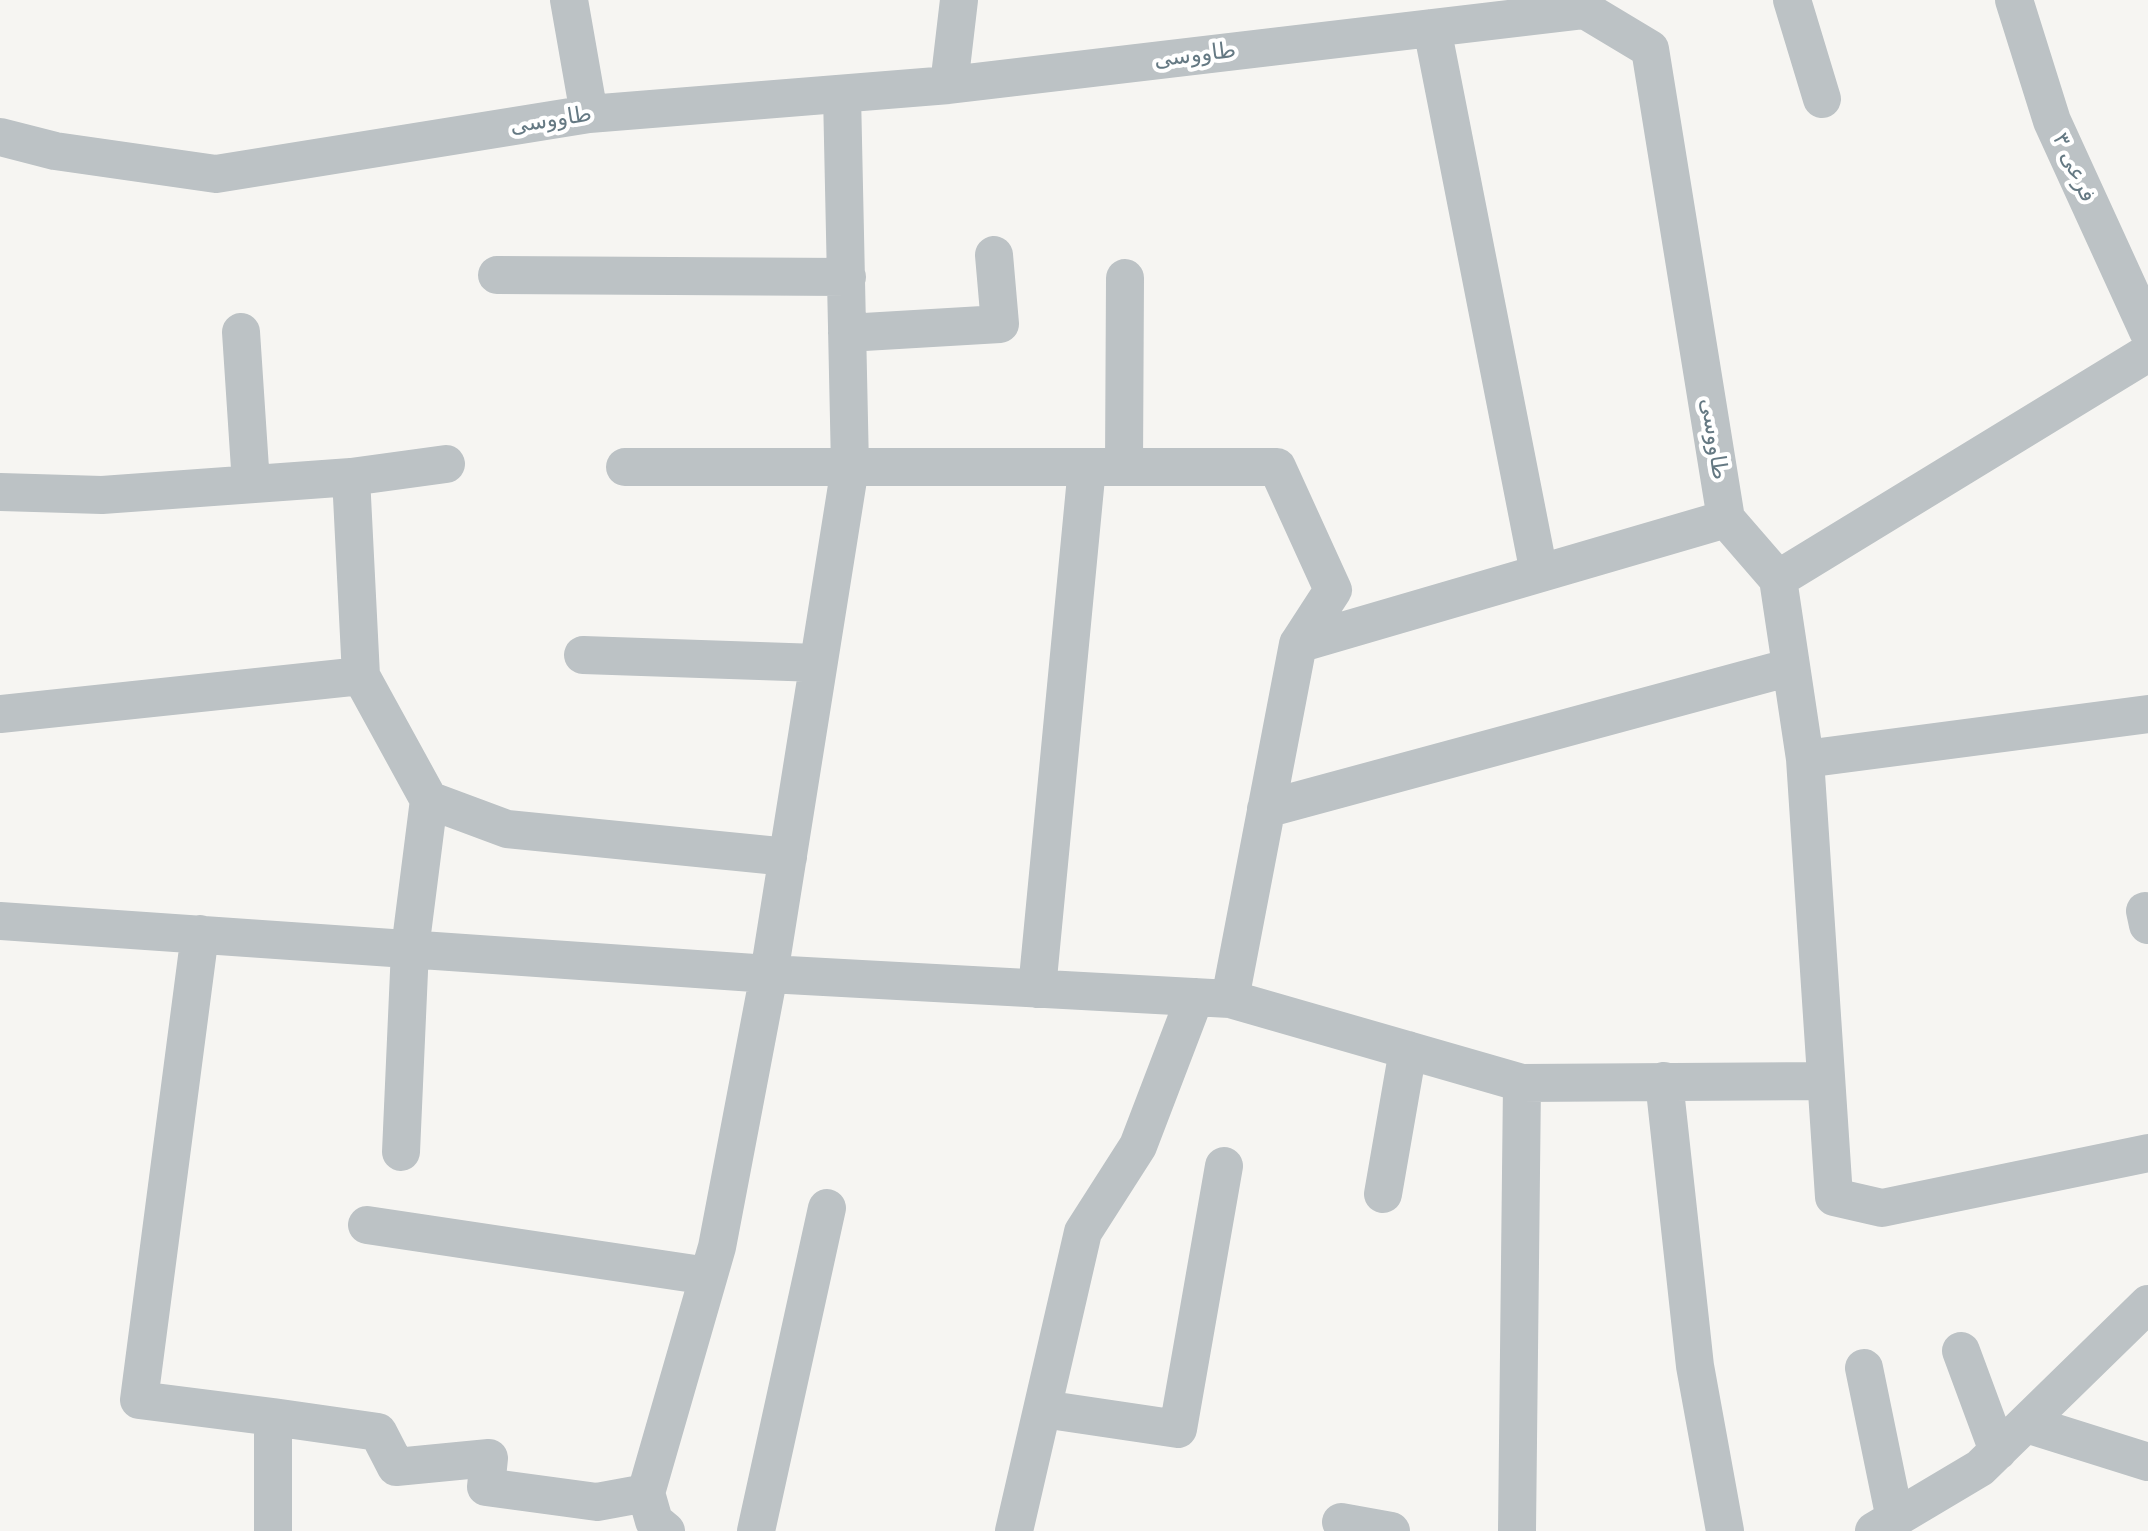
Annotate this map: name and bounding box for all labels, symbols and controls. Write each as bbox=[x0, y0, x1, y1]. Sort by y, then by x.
street label: طاووسی bbox=[1153, 38, 1237, 74]
street label: طاووسی bbox=[508, 102, 594, 140]
street label: فرعی ۳ bbox=[2046, 129, 2100, 207]
street label: طاووسی bbox=[1694, 396, 1732, 482]

